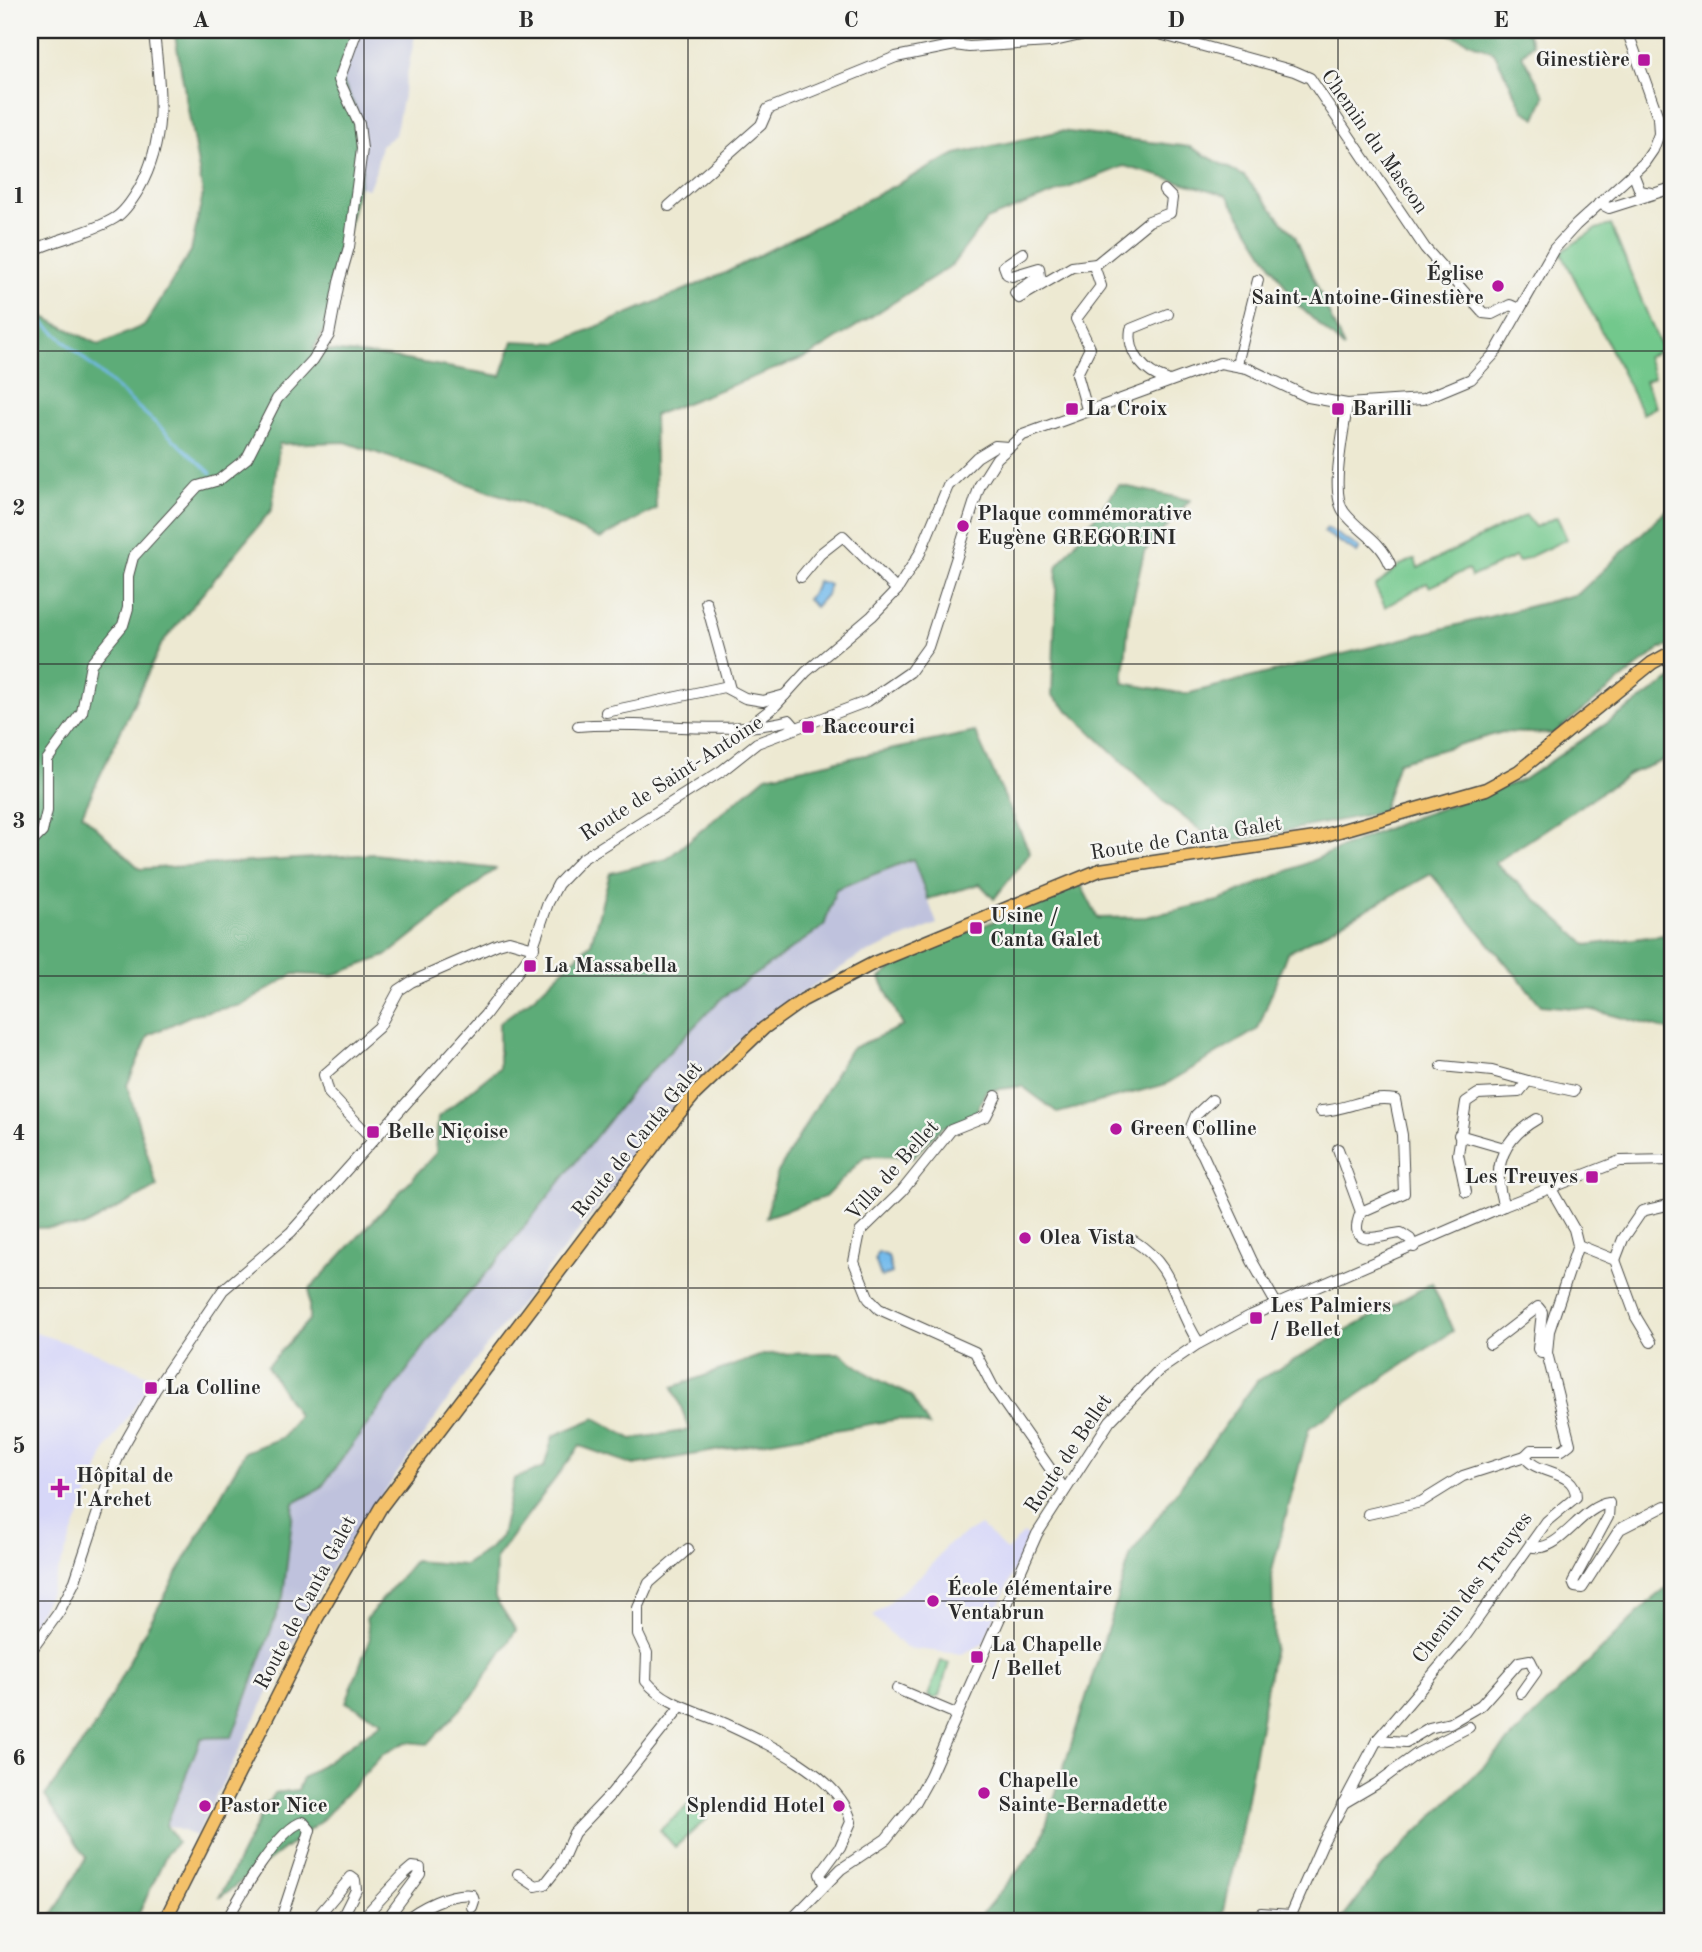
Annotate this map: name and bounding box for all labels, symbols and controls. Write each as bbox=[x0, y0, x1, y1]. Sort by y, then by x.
text: A bbox=[192, 9, 210, 32]
text: B bbox=[518, 9, 534, 32]
text: C bbox=[843, 9, 859, 32]
text: D bbox=[1167, 9, 1185, 32]
text: E bbox=[1493, 9, 1509, 32]
place label: Ginestière bbox=[1535, 50, 1630, 71]
marker: Ginestière bbox=[1636, 52, 1652, 68]
street label: Chemin du Mascon bbox=[1316, 66, 1432, 218]
text: 1 bbox=[12, 185, 26, 208]
place label: Église Saint-Antoine-Ginestière bbox=[1251, 260, 1484, 309]
marker: Église Saint-Antoine-Ginestière bbox=[1490, 278, 1506, 294]
place label: La Croix bbox=[1086, 399, 1167, 420]
place label: Barilli bbox=[1352, 399, 1412, 420]
marker: La Croix bbox=[1064, 401, 1080, 417]
marker: Barilli bbox=[1330, 401, 1346, 417]
text: 2 bbox=[12, 497, 26, 520]
place label: Plaque commémorative Eugène GREGORINI bbox=[977, 504, 1192, 549]
marker: Plaque commémorative Eugène GREGORINI bbox=[955, 518, 971, 534]
street label: Route de Saint-Antoine bbox=[577, 712, 767, 846]
place label: Raccourci bbox=[822, 717, 915, 738]
marker: Raccourci bbox=[800, 719, 816, 735]
text: 3 bbox=[12, 810, 26, 833]
street label: Route de Canta Galet bbox=[1089, 813, 1283, 865]
place label: Usine / Canta Galet bbox=[990, 906, 1101, 951]
marker: Usine / Canta Galet bbox=[968, 920, 984, 936]
place label: La Massabella bbox=[544, 956, 678, 977]
marker: La Massabella bbox=[522, 958, 538, 974]
street label: Route de Canta Galet bbox=[569, 1058, 707, 1222]
street label: Villa de Bellet bbox=[843, 1117, 943, 1225]
place label: Green Colline bbox=[1130, 1119, 1257, 1140]
marker: Green Colline bbox=[1108, 1121, 1124, 1137]
text: 4 bbox=[12, 1122, 26, 1145]
place label: Belle Niçoise bbox=[387, 1122, 508, 1143]
marker: Belle Niçoise bbox=[365, 1124, 381, 1140]
place label: Les Treuyes bbox=[1465, 1167, 1578, 1188]
marker: Les Treuyes bbox=[1584, 1169, 1600, 1185]
place label: Olea Vista bbox=[1039, 1228, 1136, 1249]
marker: Olea Vista bbox=[1017, 1230, 1033, 1246]
place label: Les Palmiers / Bellet bbox=[1270, 1296, 1391, 1341]
marker: Les Palmiers / Bellet bbox=[1248, 1310, 1264, 1326]
place label: La Colline bbox=[165, 1378, 261, 1399]
marker: La Colline bbox=[143, 1380, 159, 1396]
street label: Route de Bellet bbox=[1022, 1391, 1116, 1517]
text: 5 bbox=[12, 1435, 26, 1458]
place label: Hôpital de l'Archet bbox=[76, 1466, 173, 1511]
marker: Hôpital de l'Archet bbox=[50, 1478, 70, 1498]
street label: Chemin des Treuyes bbox=[1409, 1508, 1537, 1668]
street label: Route de Canta Galet bbox=[251, 1513, 361, 1693]
place label: École élémentaire Ventabrun bbox=[947, 1575, 1112, 1624]
marker: École élémentaire Ventabrun bbox=[925, 1593, 941, 1609]
place label: La Chapelle / Bellet bbox=[991, 1635, 1102, 1680]
marker: La Chapelle / Bellet bbox=[969, 1649, 985, 1665]
text: 6 bbox=[12, 1747, 26, 1770]
place label: Chapelle Sainte-Bernadette bbox=[998, 1771, 1168, 1816]
marker: Chapelle Sainte-Bernadette bbox=[976, 1785, 992, 1801]
place label: Pastor Nice bbox=[219, 1796, 328, 1817]
place label: Splendid Hotel bbox=[686, 1796, 825, 1817]
marker: Pastor Nice bbox=[197, 1798, 213, 1814]
marker: Splendid Hotel bbox=[831, 1798, 847, 1814]

